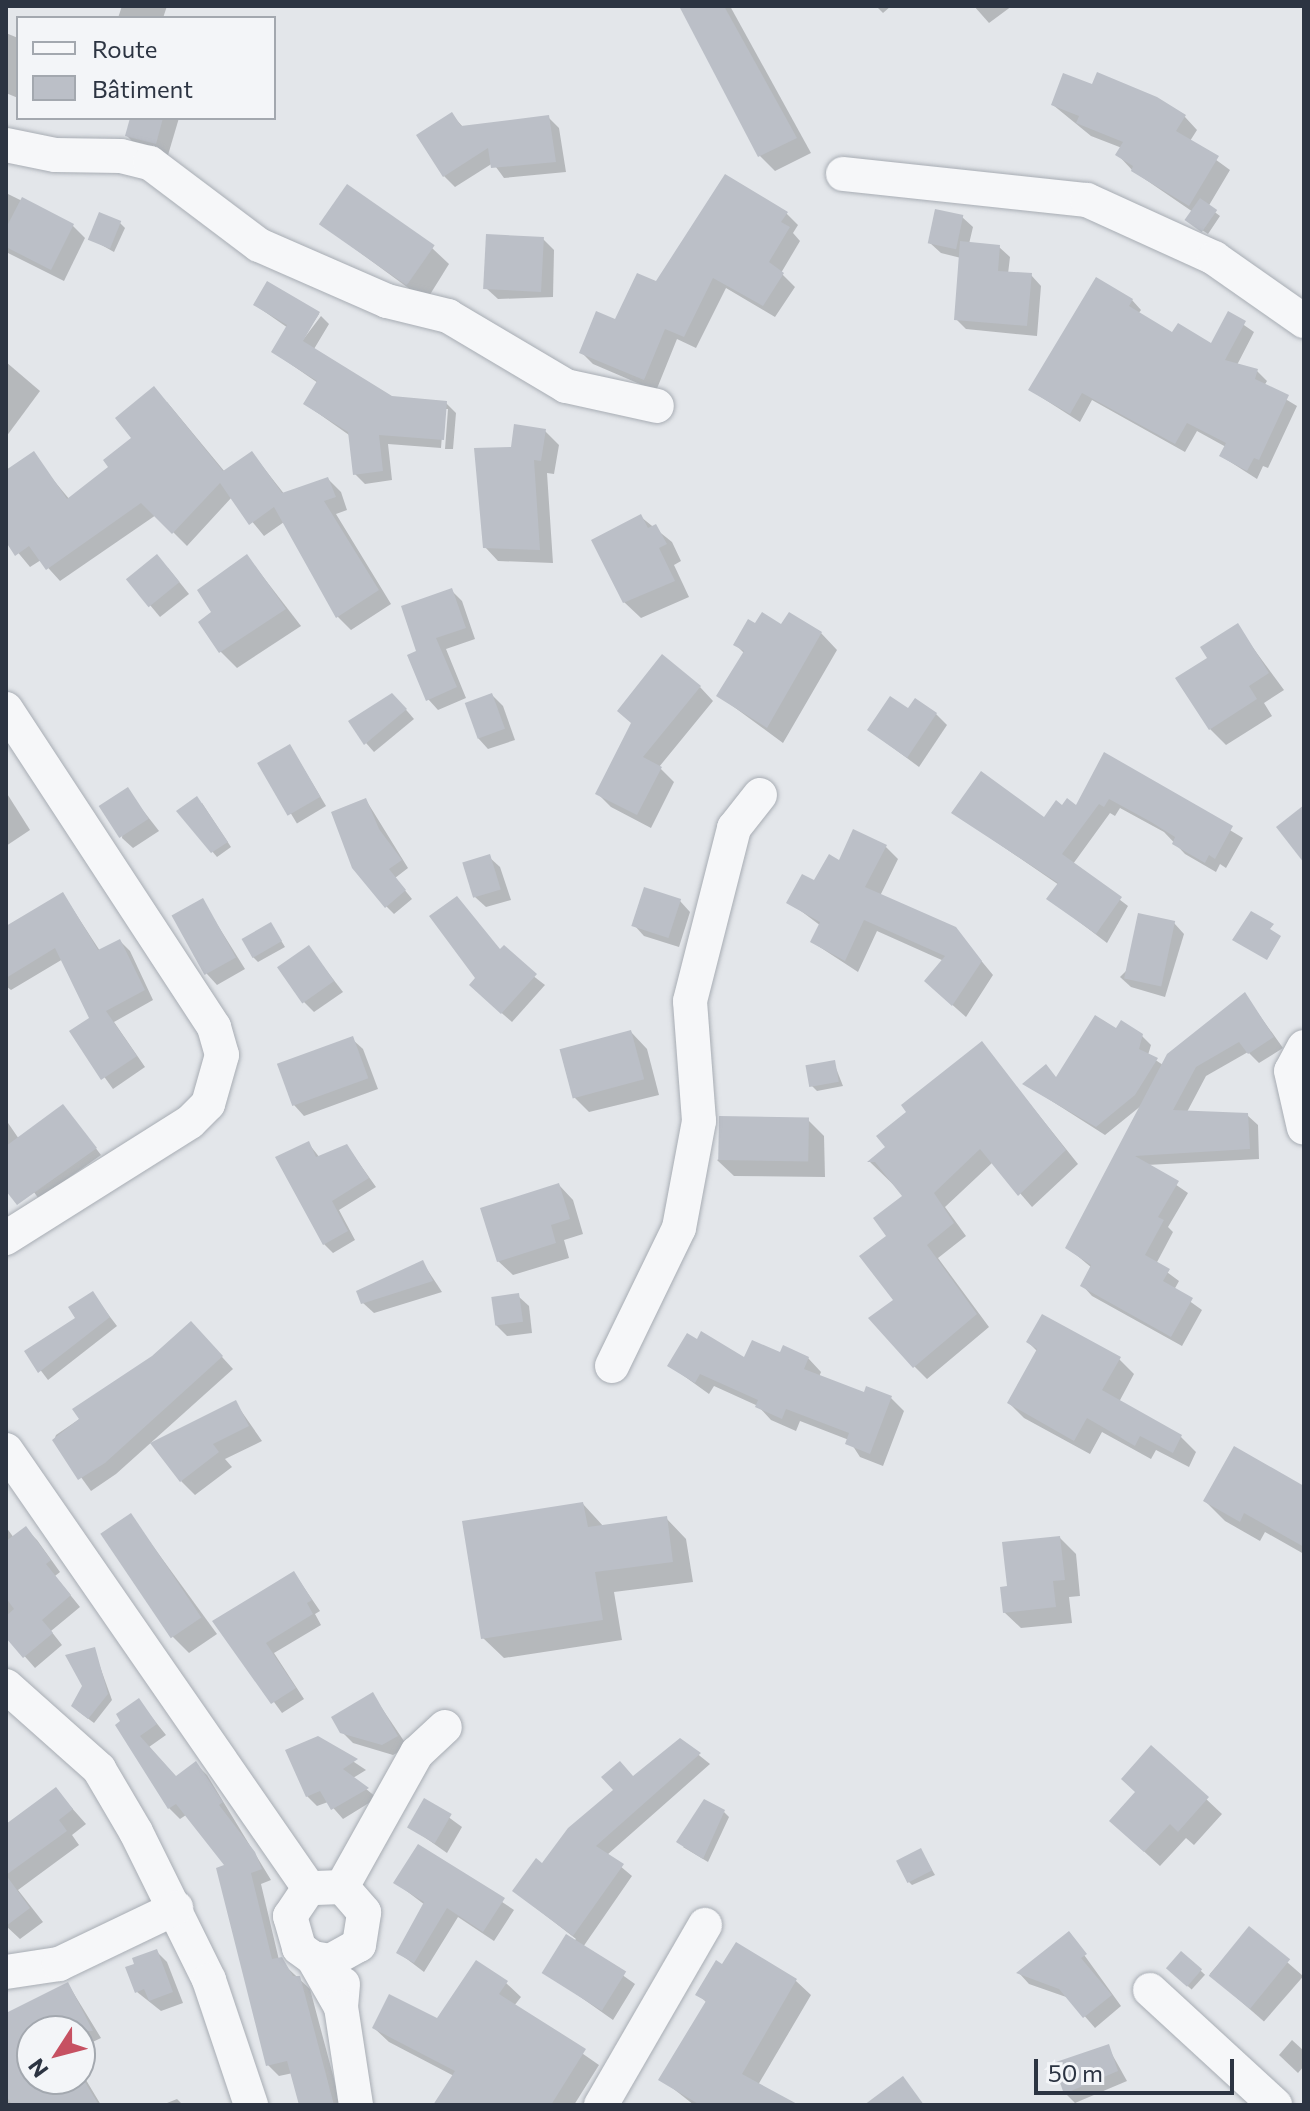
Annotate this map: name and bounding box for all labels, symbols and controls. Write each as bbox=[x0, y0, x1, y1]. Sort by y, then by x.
legend bbox=[16, 16, 276, 120]
text: Route bbox=[92, 34, 157, 63]
text: Bâtiment bbox=[92, 74, 193, 103]
north arrow bbox=[16, 2015, 96, 2095]
scale bar bbox=[1038, 2043, 1238, 2093]
text: N bbox=[22, 2054, 54, 2083]
text: 50 m bbox=[1048, 2058, 1103, 2087]

